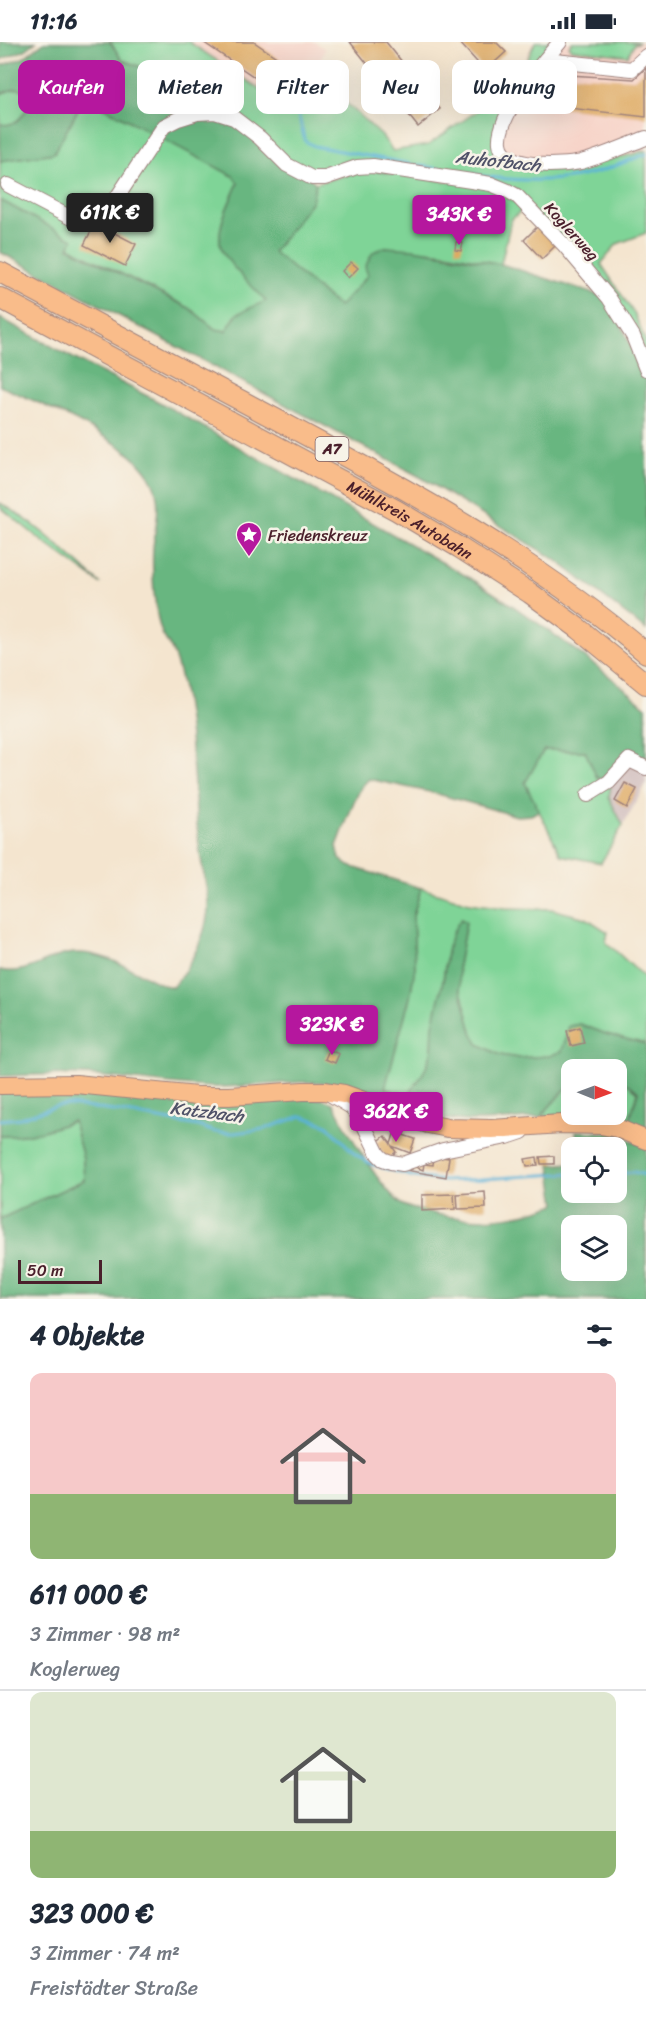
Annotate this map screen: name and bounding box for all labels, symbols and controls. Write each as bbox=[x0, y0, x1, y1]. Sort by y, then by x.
text: 11:16 bbox=[30, 2, 77, 41]
chip: Kaufen bbox=[18, 60, 125, 114]
chip: Mieten bbox=[137, 60, 244, 114]
chip: Filter bbox=[256, 60, 349, 114]
chip: Neu bbox=[361, 60, 440, 114]
chip: Wohnung bbox=[452, 60, 577, 114]
water label: Auhofbach bbox=[453, 141, 543, 182]
pin: 611K € bbox=[61, 193, 159, 244]
text: 611K € bbox=[80, 195, 140, 230]
pin: 343K € bbox=[410, 195, 508, 246]
street label: Koglerweg bbox=[537, 195, 607, 268]
text: 343K € bbox=[426, 197, 492, 232]
road number: A7 bbox=[316, 437, 348, 461]
street label: Mühlkreis Autobahn bbox=[341, 472, 479, 568]
place icon: Friedenskreuz bbox=[234, 520, 264, 558]
place label: Friedenskreuz bbox=[268, 521, 368, 550]
pin: 323K € bbox=[283, 1005, 381, 1056]
text: 323K € bbox=[300, 1007, 364, 1042]
north arrow bbox=[561, 1059, 627, 1125]
map controls bbox=[561, 1059, 627, 1281]
water label: Katzbach bbox=[169, 1092, 247, 1133]
pin: 362K € bbox=[347, 1092, 445, 1143]
text: 362K € bbox=[364, 1094, 428, 1129]
button: locate bbox=[561, 1137, 627, 1203]
button: layers bbox=[561, 1215, 627, 1281]
text: 50 m bbox=[27, 1256, 63, 1285]
scale bar bbox=[18, 1257, 102, 1284]
text: 4 Objekte bbox=[30, 1312, 144, 1358]
icon: filters bbox=[583, 1319, 616, 1352]
icon: home bbox=[269, 1412, 377, 1520]
text: 611 000 € bbox=[30, 1571, 147, 1617]
text: 3 Zimmer · 98 m² bbox=[30, 1617, 180, 1652]
text: Koglerweg bbox=[30, 1652, 120, 1687]
icon: home bbox=[269, 1731, 377, 1839]
text: 323 000 € bbox=[30, 1890, 154, 1936]
text: 3 Zimmer · 74 m² bbox=[30, 1936, 180, 1971]
text: Freistädter Straße bbox=[30, 1971, 198, 2006]

